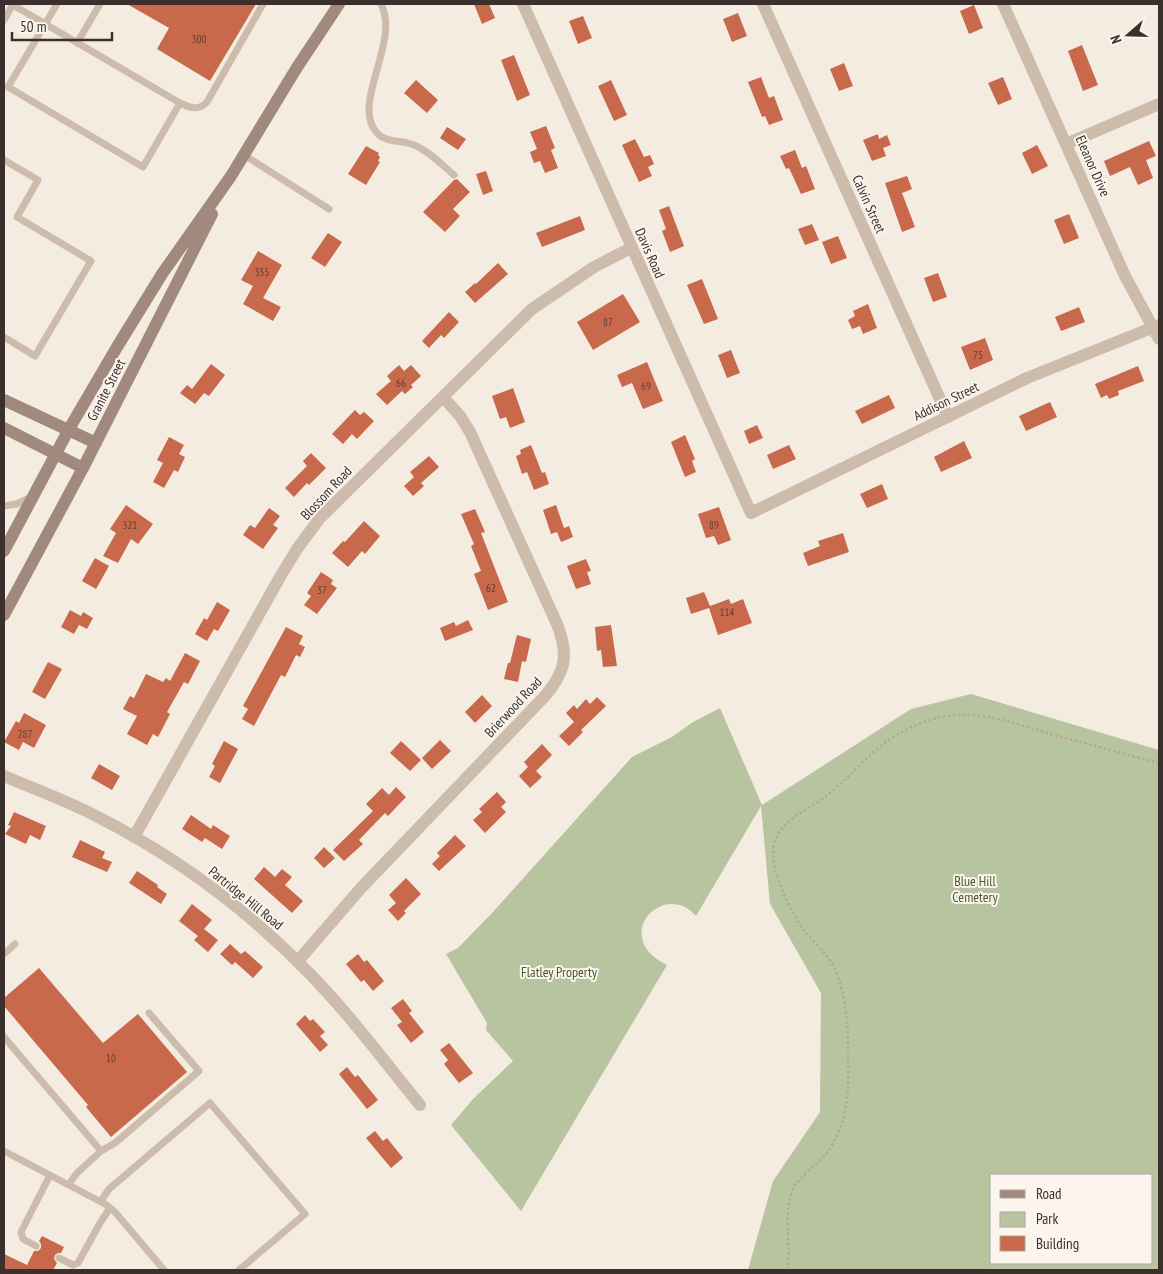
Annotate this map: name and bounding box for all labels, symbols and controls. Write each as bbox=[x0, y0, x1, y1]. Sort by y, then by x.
scale bar bbox=[12, 10, 112, 42]
north arrow bbox=[1103, 10, 1153, 60]
text: 50 m bbox=[20, 17, 46, 36]
house number: 300 bbox=[192, 32, 206, 46]
text: N bbox=[1106, 33, 1126, 46]
street label: Eleanor Drive bbox=[1072, 133, 1115, 200]
street label: Calvin Street bbox=[848, 172, 890, 236]
street label: Davis Road bbox=[631, 225, 669, 281]
house number: 355 bbox=[255, 265, 269, 279]
house number: 87 bbox=[603, 315, 613, 329]
house number: 75 bbox=[973, 348, 983, 362]
street label: Granite Street bbox=[83, 356, 129, 424]
house number: 66 bbox=[396, 376, 406, 390]
street label: Addison Street bbox=[910, 377, 982, 425]
house number: 69 bbox=[641, 379, 651, 393]
street label: Blossom Road bbox=[296, 462, 356, 524]
house number: 321 bbox=[123, 518, 137, 532]
house number: 89 bbox=[709, 518, 719, 532]
house number: 62 bbox=[486, 581, 496, 595]
house number: 37 bbox=[317, 583, 327, 597]
house number: 114 bbox=[720, 605, 734, 619]
street label: Brierwood Road bbox=[480, 673, 546, 741]
house number: 287 bbox=[18, 727, 32, 741]
street label: Partridge Hill Road bbox=[205, 862, 287, 934]
park label: Blue Hill Cemetery bbox=[952, 872, 998, 906]
park label: Flatley Property bbox=[521, 963, 598, 981]
house number: 10 bbox=[106, 1051, 116, 1065]
legend bbox=[990, 1174, 1153, 1264]
text: Road bbox=[1036, 1184, 1062, 1203]
text: Park bbox=[1036, 1209, 1058, 1228]
text: Building bbox=[1036, 1234, 1079, 1253]

